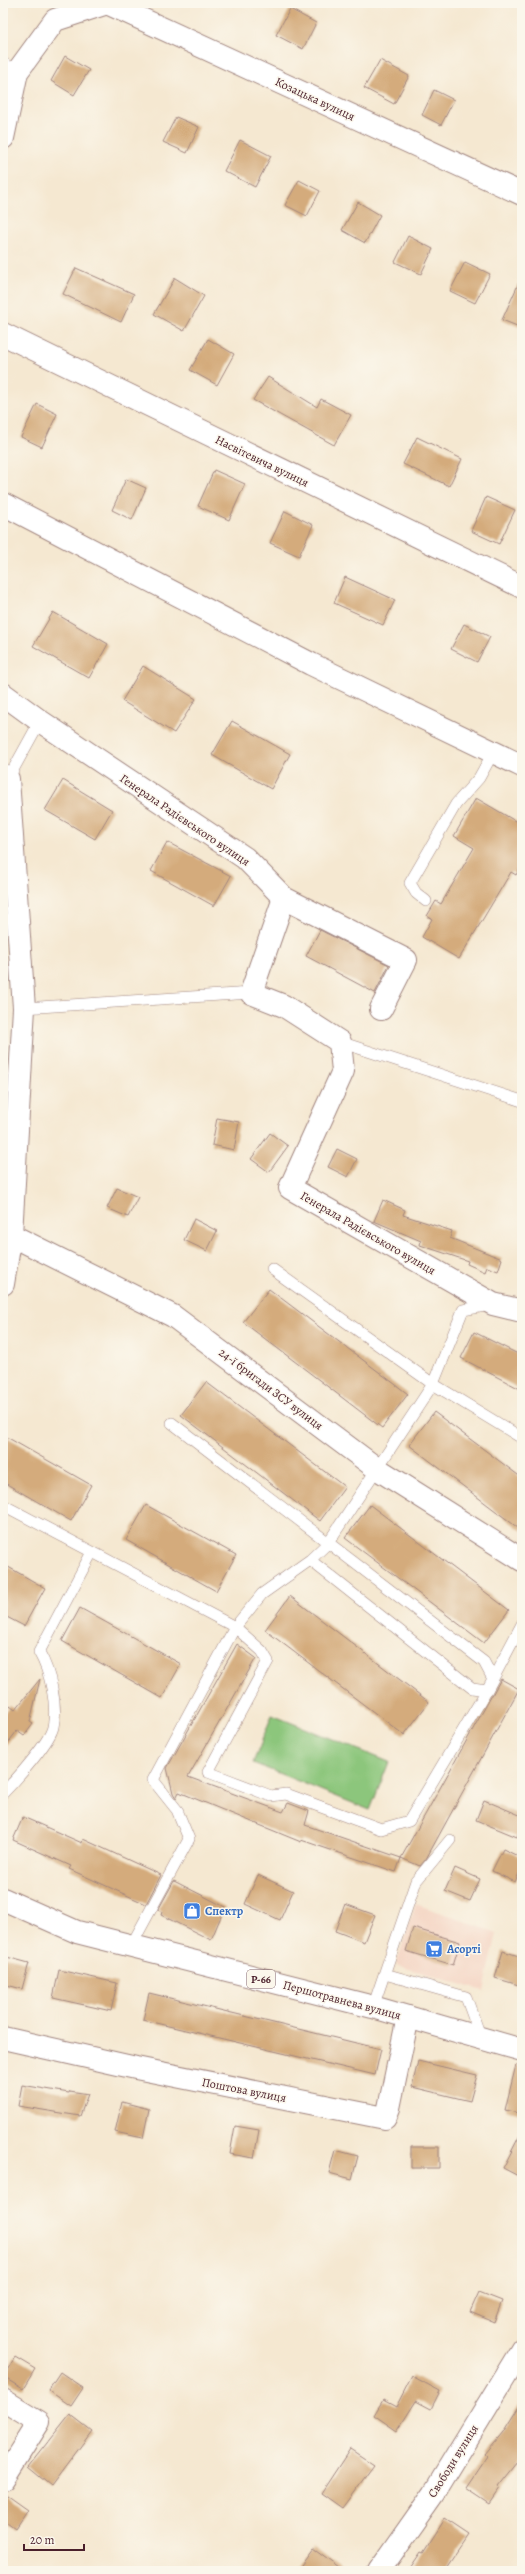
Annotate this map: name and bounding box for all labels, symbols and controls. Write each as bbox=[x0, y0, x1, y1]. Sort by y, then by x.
street label: Козацька вулиця bbox=[272, 73, 358, 125]
street label: Насвітевича вулиця bbox=[212, 431, 312, 491]
street label: Генерала Радієвського вулиця bbox=[117, 770, 253, 870]
street label: Генерала Радієвського вулиця bbox=[297, 1188, 439, 1278]
street label: 24-ї бригади ЗСУ вулиця bbox=[216, 1344, 327, 1434]
shop icon: Спектр bbox=[182, 1901, 202, 1921]
place label: Спектр bbox=[205, 1903, 244, 1919]
supermarket icon: Асорті bbox=[424, 1939, 444, 1959]
place label: Асорті bbox=[446, 1941, 481, 1957]
road number: Р-66 bbox=[247, 1970, 275, 1988]
street label: Першотравнева вулиця bbox=[281, 1977, 403, 2024]
street label: Поштова вулиця bbox=[200, 2074, 288, 2106]
street label: Свободи вулиця bbox=[424, 2421, 482, 2501]
scale bar bbox=[24, 2526, 84, 2552]
text: 20 m bbox=[30, 2532, 54, 2548]

